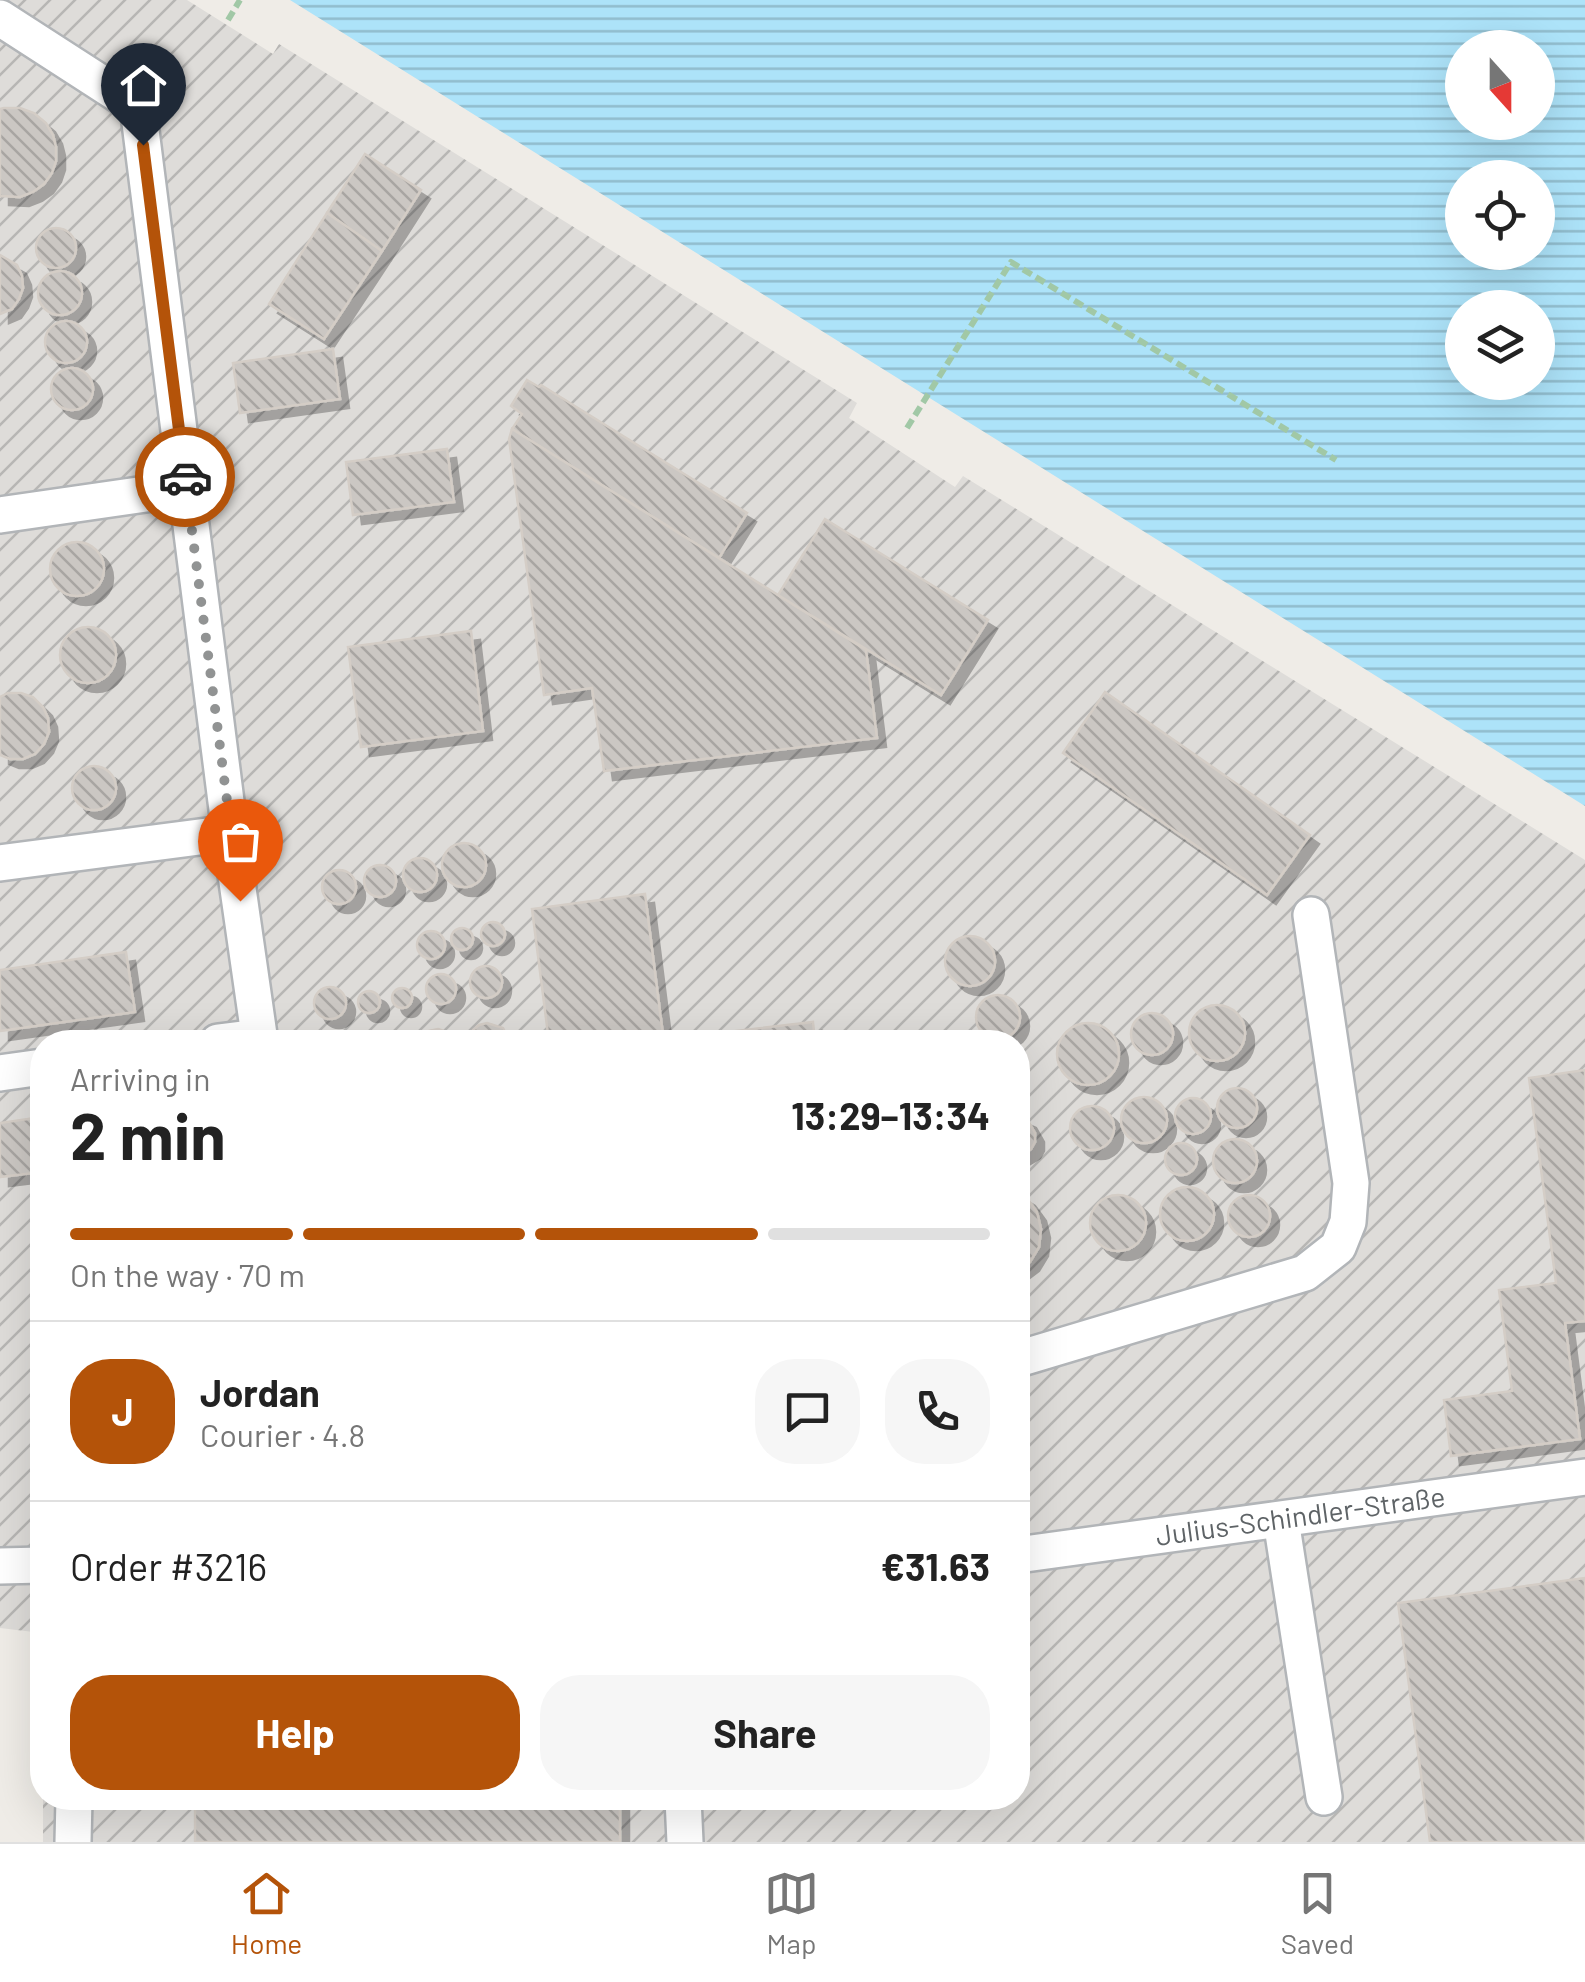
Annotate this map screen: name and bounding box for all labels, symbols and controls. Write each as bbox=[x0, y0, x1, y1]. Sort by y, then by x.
north arrow bbox=[1445, 30, 1555, 140]
map controls bbox=[1445, 30, 1555, 400]
pin bbox=[101, 43, 186, 146]
icon: home bbox=[116, 58, 171, 113]
button: locate bbox=[1445, 160, 1555, 270]
button: layers bbox=[1445, 290, 1555, 400]
courier bbox=[135, 427, 235, 527]
icon: car bbox=[158, 450, 213, 505]
pin bbox=[198, 799, 283, 902]
icon: bag bbox=[213, 814, 268, 869]
text: Arriving in bbox=[70, 1059, 210, 1097]
text: 13:29–13:34 bbox=[791, 1092, 990, 1138]
text: 2 min bbox=[70, 1095, 226, 1173]
text: On the way · 70 m bbox=[70, 1255, 305, 1293]
button: chat bbox=[755, 1359, 860, 1464]
button: phone bbox=[885, 1359, 990, 1464]
text: Jordan bbox=[200, 1369, 320, 1415]
text: J bbox=[111, 1388, 134, 1434]
text: Courier · 4.8 bbox=[200, 1415, 365, 1453]
street label: Julius-Schindler-Straße bbox=[1153, 1478, 1447, 1552]
text: Order #3216 bbox=[70, 1543, 267, 1589]
text: €31.63 bbox=[881, 1543, 990, 1589]
button: Help bbox=[70, 1675, 520, 1790]
button: Share bbox=[540, 1675, 990, 1790]
tab: Home bbox=[231, 1866, 302, 1960]
tab: Map bbox=[764, 1866, 819, 1960]
tab: Saved bbox=[1281, 1866, 1354, 1960]

